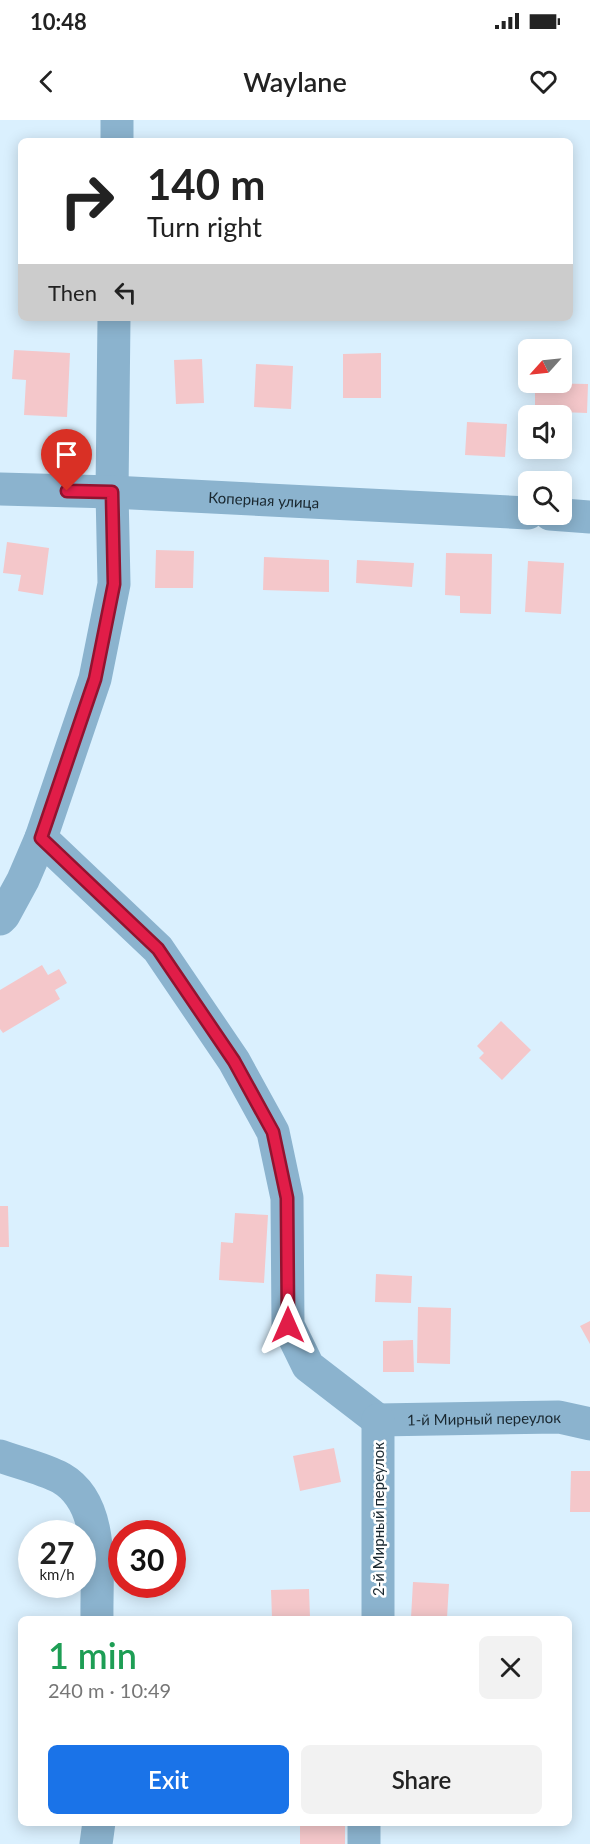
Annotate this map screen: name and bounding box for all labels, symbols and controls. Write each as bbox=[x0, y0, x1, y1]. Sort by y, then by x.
text: 10:48 bbox=[30, 8, 87, 35]
icon: back bbox=[30, 65, 63, 98]
text: Waylane bbox=[243, 65, 347, 98]
icon: heart bbox=[527, 65, 560, 98]
text: 140 m bbox=[147, 159, 265, 209]
icon: right bbox=[48, 162, 126, 240]
text: Turn right bbox=[147, 210, 262, 243]
icon: left bbox=[109, 276, 142, 309]
text: Then bbox=[48, 279, 97, 306]
north arrow bbox=[518, 339, 572, 393]
map controls bbox=[518, 339, 572, 525]
button: sound bbox=[518, 405, 572, 459]
pin bbox=[41, 429, 92, 491]
icon: arrive bbox=[50, 438, 83, 471]
button: search bbox=[518, 471, 572, 525]
street label: Коперная улица bbox=[208, 488, 320, 511]
position arrow bbox=[256, 1293, 320, 1357]
street label: 1-й Мирный переулок bbox=[407, 1408, 561, 1429]
street label: 2-й Мирный переулок bbox=[369, 1442, 387, 1596]
speed limit sign: 30 bbox=[108, 1520, 186, 1598]
text: 27 bbox=[40, 1534, 74, 1570]
text: km/h bbox=[39, 1565, 75, 1583]
text: 1 min bbox=[48, 1633, 137, 1677]
button: close bbox=[479, 1636, 542, 1699]
text: 240 m · 10:49 bbox=[48, 1678, 171, 1702]
button: Exit bbox=[48, 1745, 289, 1814]
button: Share bbox=[301, 1745, 542, 1814]

